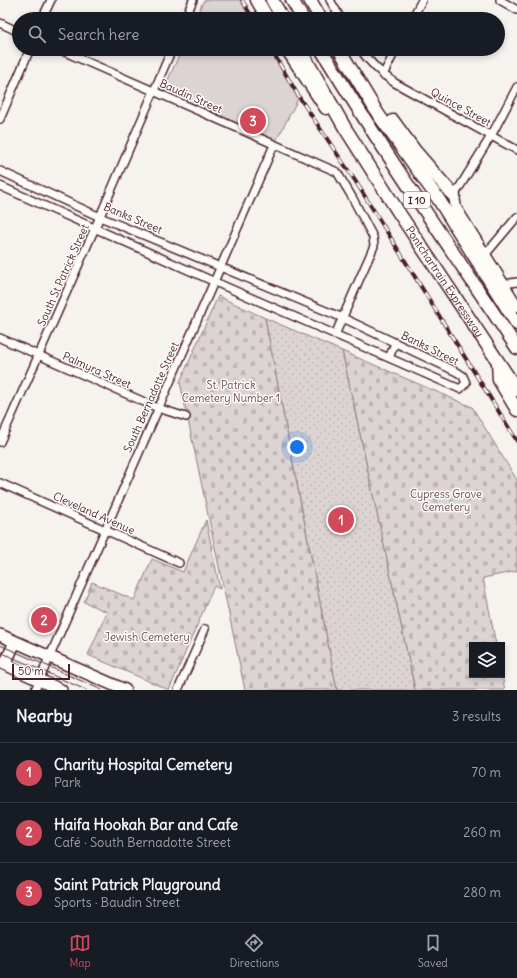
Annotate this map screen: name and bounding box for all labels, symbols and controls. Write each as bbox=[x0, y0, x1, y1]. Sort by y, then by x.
search box bbox=[12, 12, 505, 56]
icon: search bbox=[26, 23, 48, 45]
text: Search here bbox=[58, 25, 139, 44]
street label: Baudin Street bbox=[158, 76, 225, 116]
street label: Quince Street bbox=[428, 85, 494, 129]
pin: 3 bbox=[240, 106, 266, 136]
road number: I 10 bbox=[404, 192, 430, 208]
street label: Banks Street bbox=[102, 199, 165, 237]
street label: South St Patrick Street bbox=[34, 222, 92, 328]
street label: Pontchartrain Expressway bbox=[403, 223, 487, 340]
street label: Banks Street bbox=[399, 328, 461, 368]
street label: South Bernadotte Street bbox=[120, 339, 182, 454]
street label: Palmyra Street bbox=[61, 349, 134, 391]
park label: St. Patrick Cemetery Number 1 bbox=[182, 378, 280, 405]
your location bbox=[287, 437, 307, 457]
park label: Cypress Grove Cemetery bbox=[410, 487, 482, 514]
street label: Cleveland Avenue bbox=[51, 489, 137, 537]
pin: 1 bbox=[328, 505, 354, 535]
pin: 2 bbox=[31, 605, 57, 635]
park label: Jewish Cemetery bbox=[104, 630, 190, 644]
map controls bbox=[469, 642, 505, 678]
button: layers bbox=[469, 642, 505, 678]
scale bar bbox=[12, 662, 70, 681]
text: 50 m bbox=[18, 664, 44, 678]
text: Nearby bbox=[16, 705, 72, 727]
text: 3 results bbox=[452, 708, 501, 725]
text: Charity Hospital Cemetery bbox=[54, 755, 233, 774]
text: 1 bbox=[26, 764, 32, 781]
text: 70 m bbox=[472, 764, 501, 781]
text: Park bbox=[54, 774, 81, 791]
text: Haifa Hookah Bar and Cafe bbox=[54, 815, 238, 834]
text: 2 bbox=[25, 824, 33, 841]
text: 260 m bbox=[463, 824, 501, 841]
text: Café · South Bernadotte Street bbox=[54, 834, 231, 851]
text: Saint Patrick Playground bbox=[54, 875, 221, 894]
text: 3 bbox=[25, 884, 33, 901]
text: 280 m bbox=[463, 884, 501, 901]
text: Sports · Baudin Street bbox=[54, 894, 180, 911]
tab: Map bbox=[69, 932, 91, 970]
tab: Directions bbox=[230, 932, 279, 970]
tab: Saved bbox=[418, 932, 448, 970]

